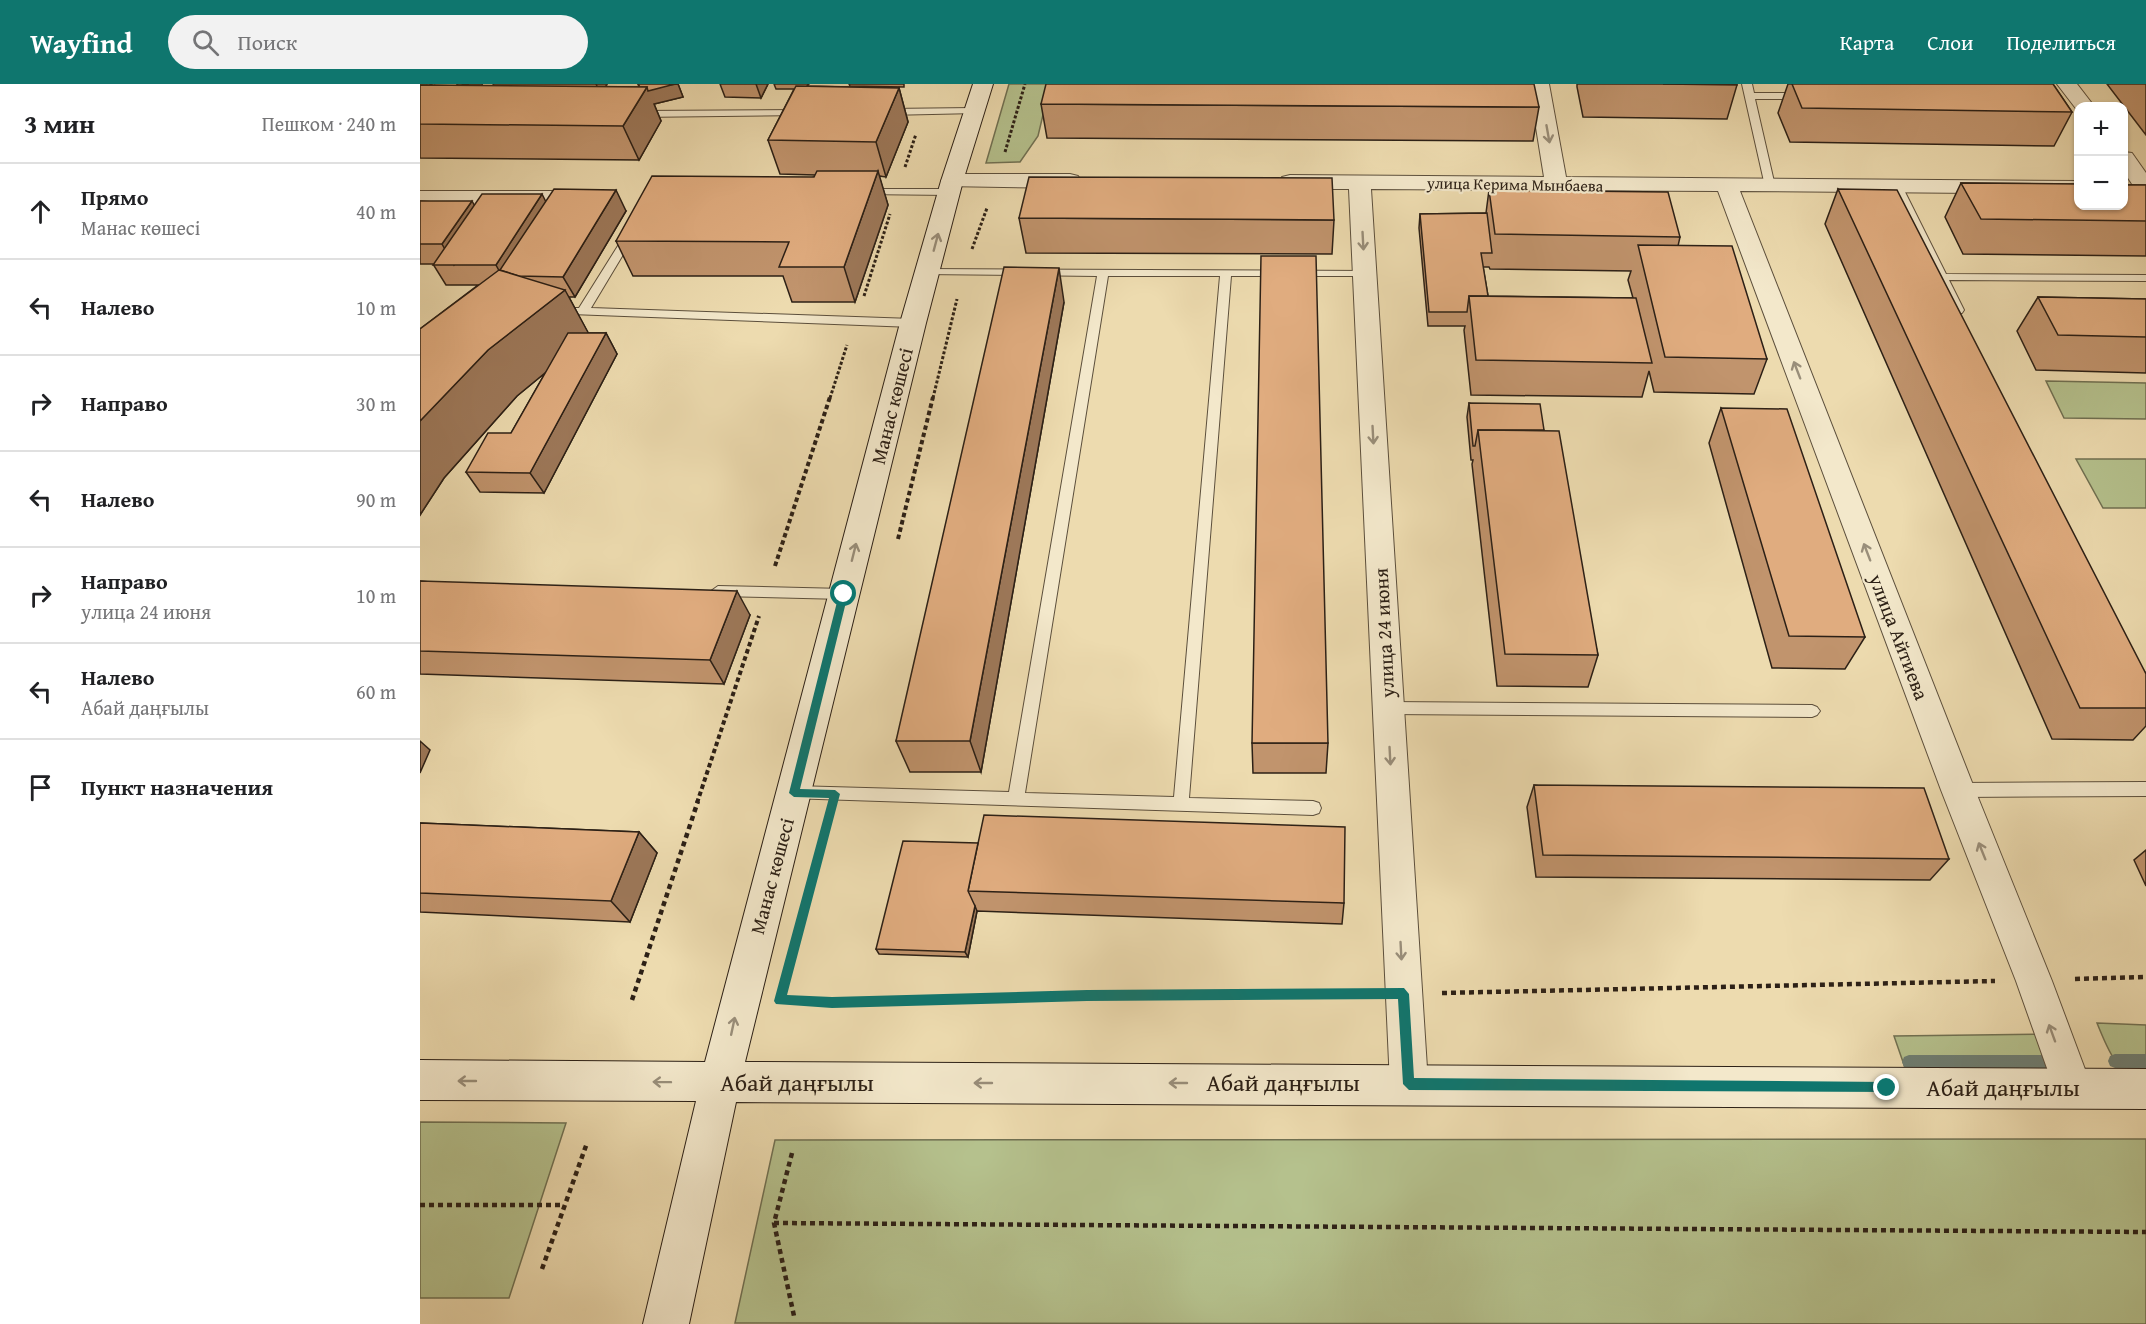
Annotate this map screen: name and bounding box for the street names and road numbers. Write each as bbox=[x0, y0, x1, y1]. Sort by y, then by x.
street label: улица Керима Мынбаева bbox=[1426, 170, 1604, 198]
street label: Манас көшесі bbox=[863, 344, 920, 467]
street label: улица 24 июня bbox=[1366, 567, 1401, 700]
street label: улица Айтиева bbox=[1862, 569, 1937, 704]
street label: Манас көшесі bbox=[742, 814, 801, 937]
street label: Абай даңғылы bbox=[720, 1065, 874, 1100]
street label: Абай даңғылы bbox=[1206, 1065, 1360, 1100]
street label: Абай даңғылы bbox=[1926, 1070, 2080, 1105]

